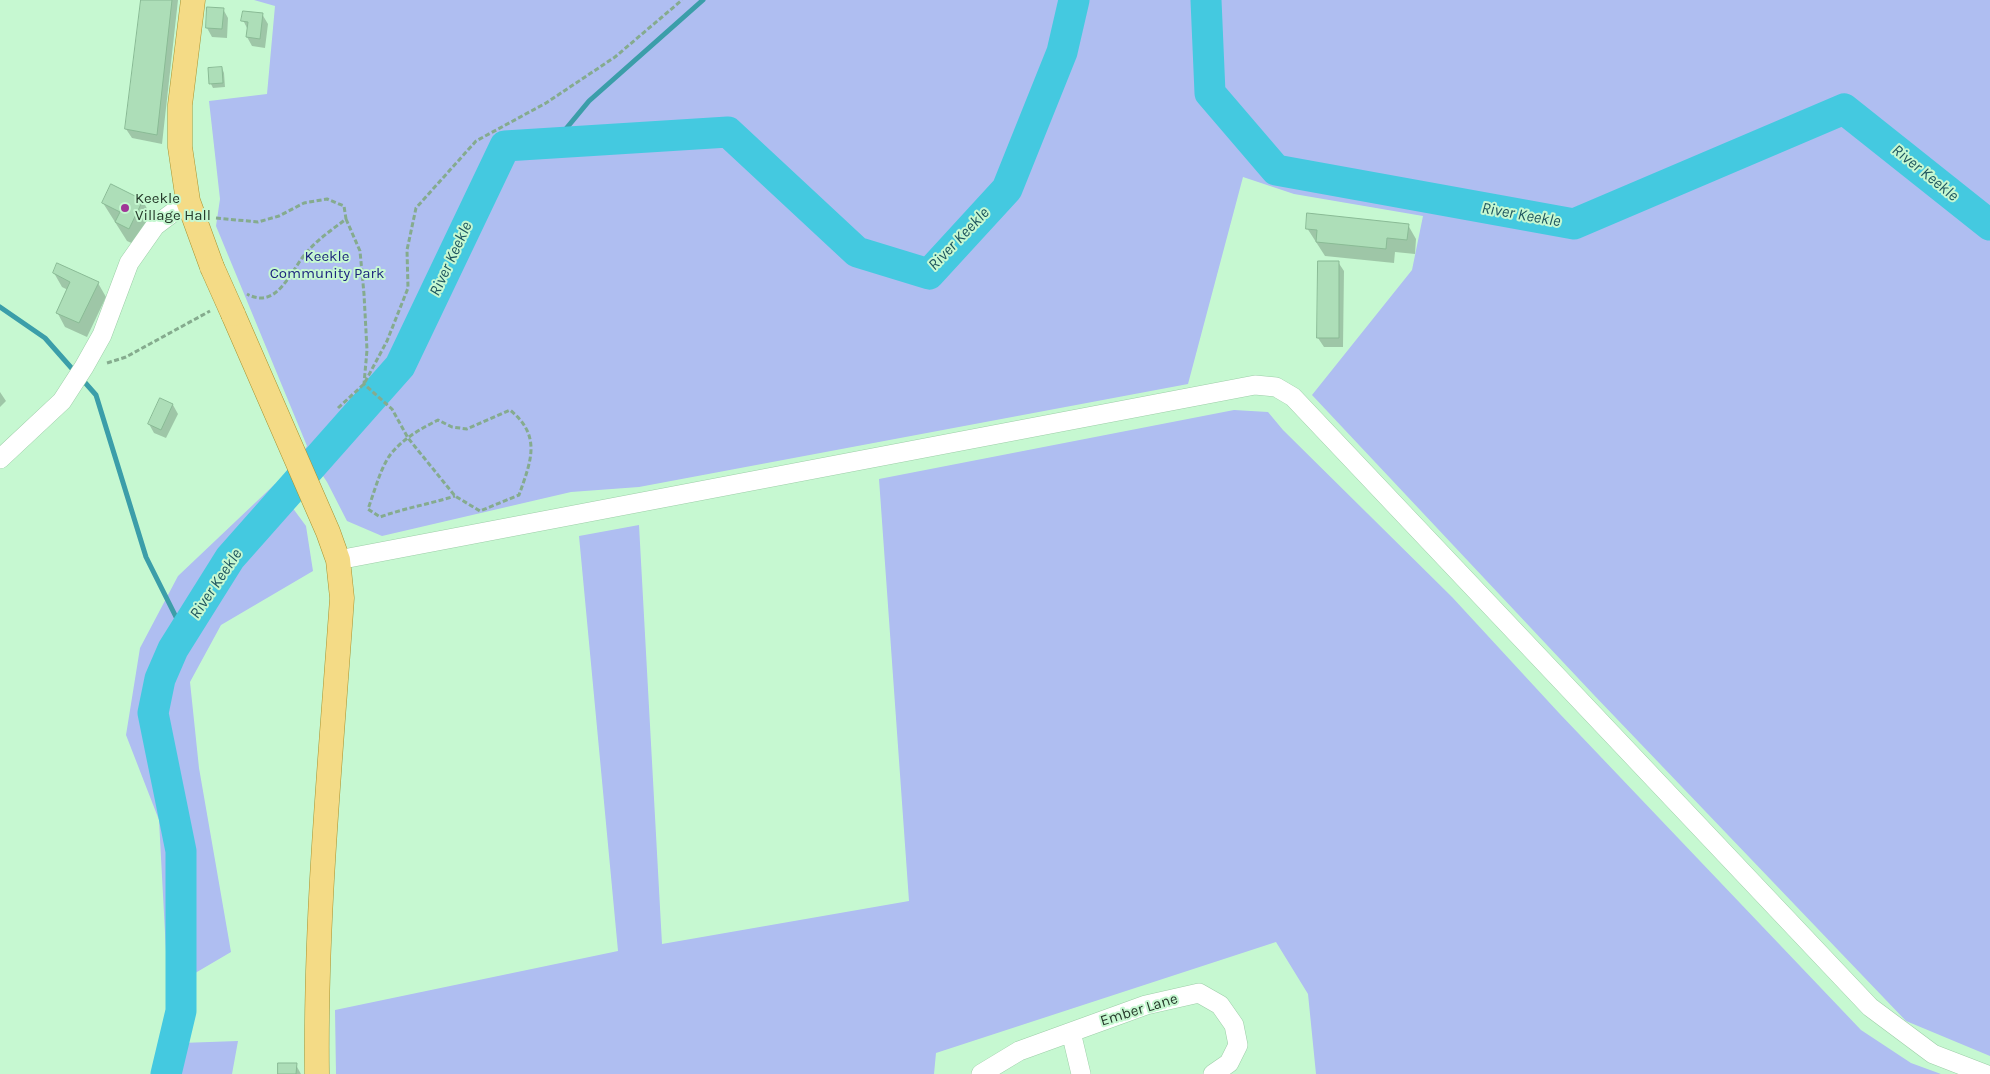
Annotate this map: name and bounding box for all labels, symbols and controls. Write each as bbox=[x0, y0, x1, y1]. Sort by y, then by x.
water label: River Keekle bbox=[1888, 140, 1962, 206]
place label: Keekle Village Hall bbox=[135, 190, 211, 225]
water label: River Keekle bbox=[1480, 199, 1562, 231]
marker: Keekle Village Hall bbox=[119, 202, 131, 214]
water label: River Keekle bbox=[924, 204, 994, 274]
water label: River Keekle bbox=[425, 219, 477, 299]
park label: Keekle Community Park bbox=[270, 248, 384, 283]
water label: River Keekle bbox=[186, 546, 246, 622]
street label: Ember Lane bbox=[1098, 990, 1180, 1030]

